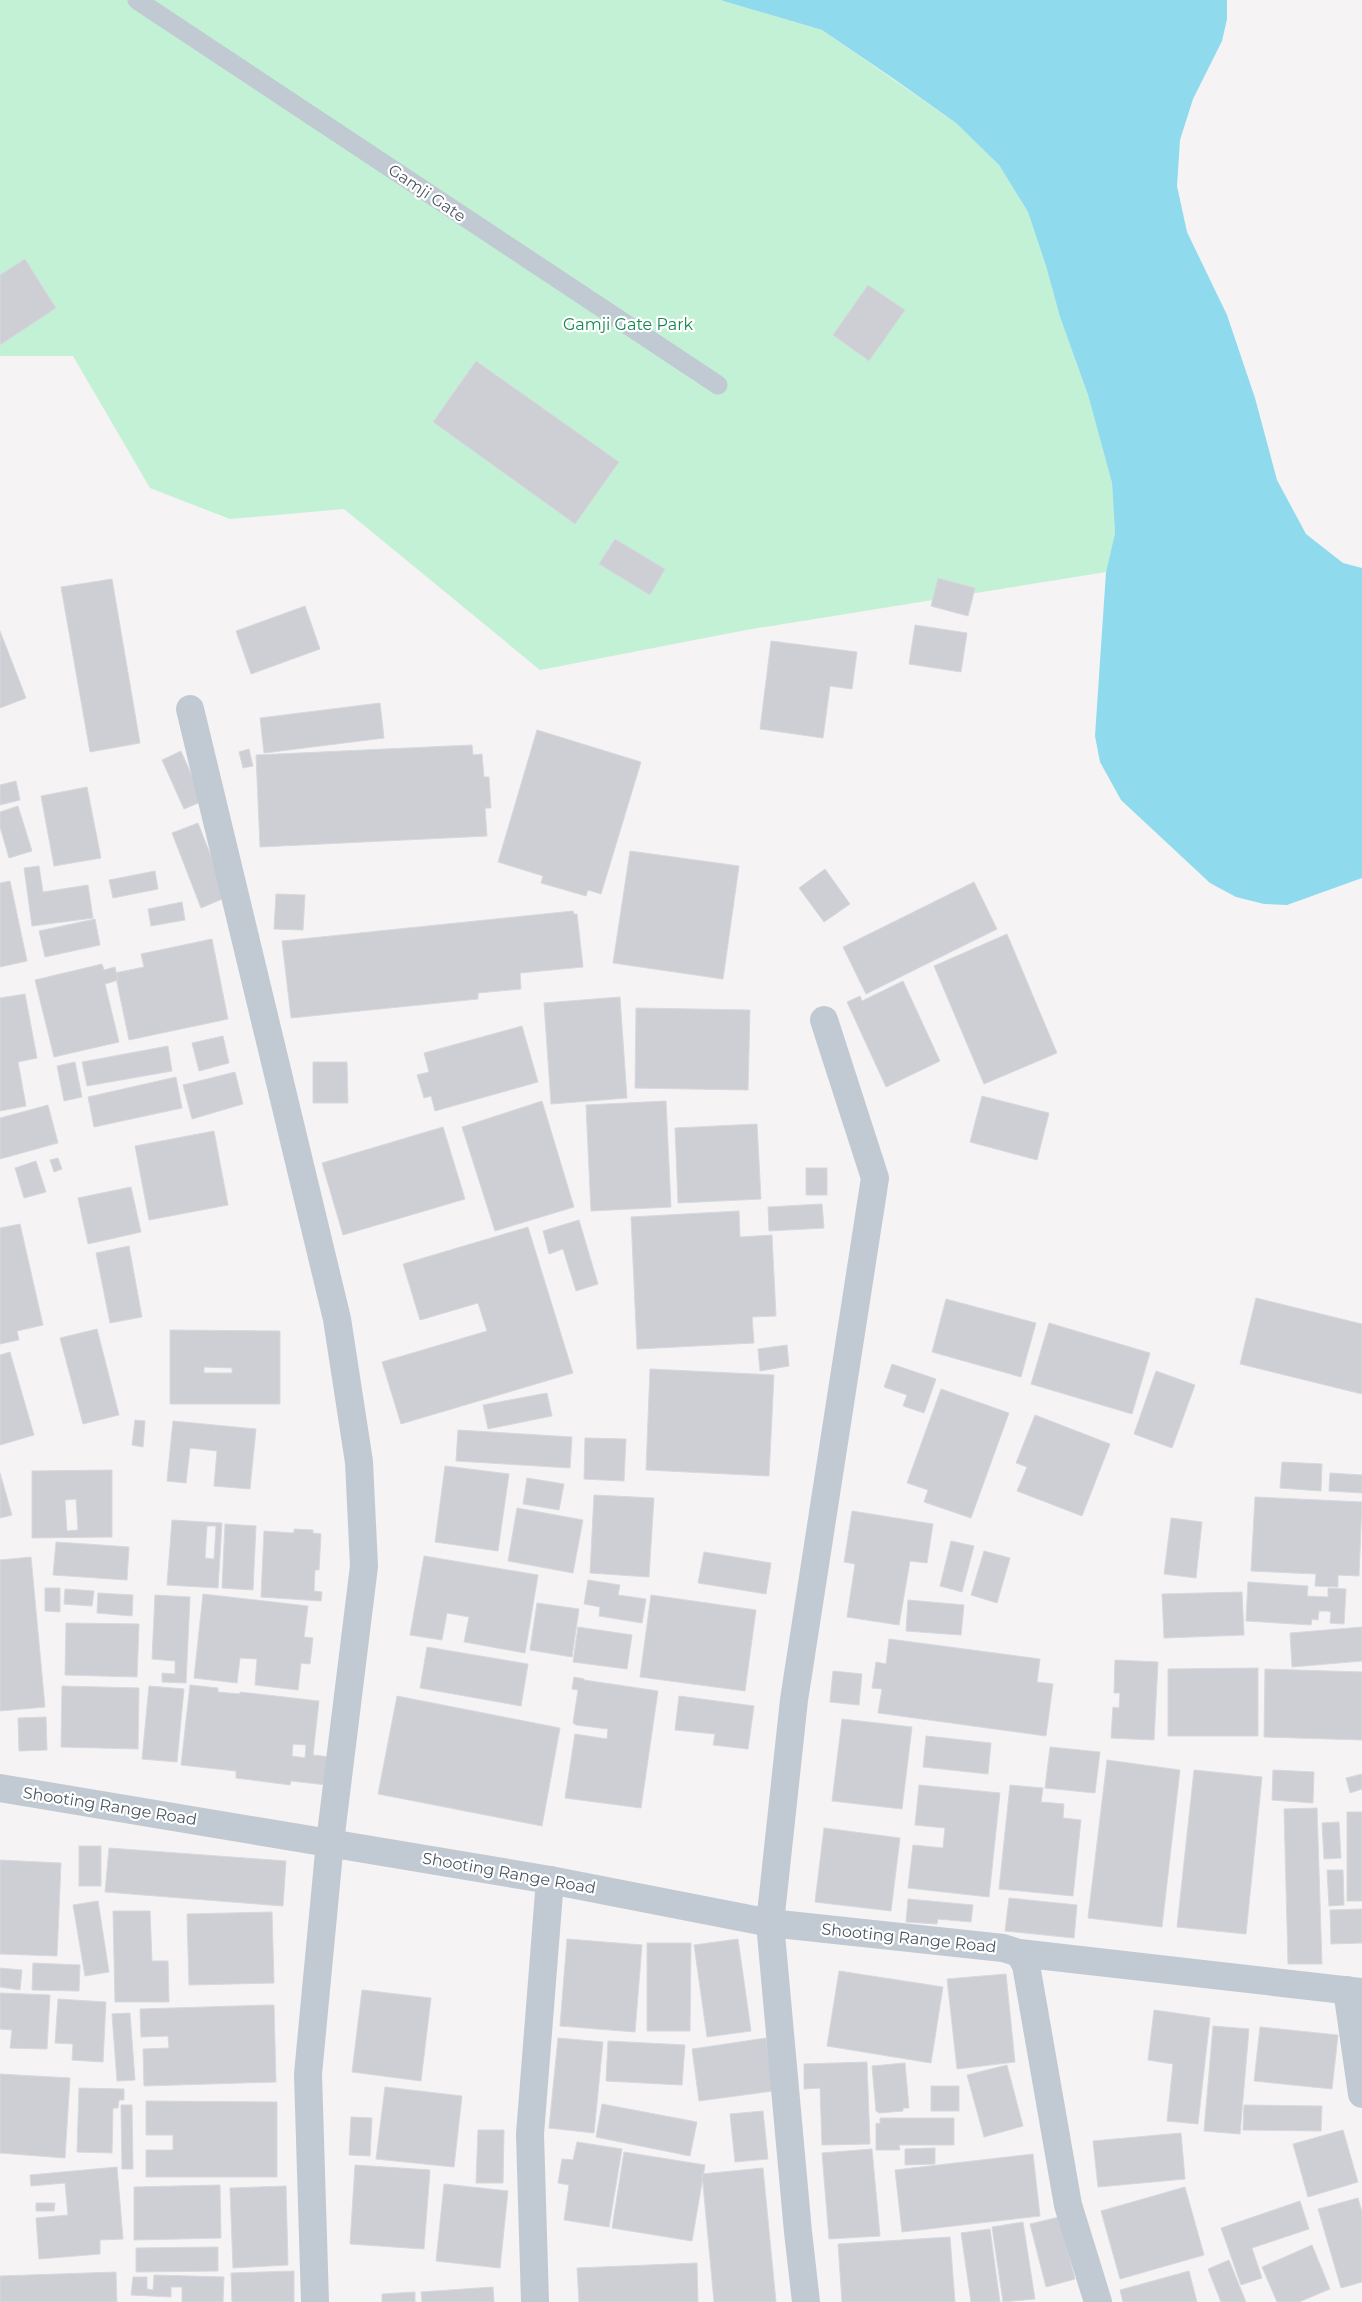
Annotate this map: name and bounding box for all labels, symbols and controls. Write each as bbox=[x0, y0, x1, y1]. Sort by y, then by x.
street label: Gamji Gate bbox=[385, 160, 469, 226]
park label: Gamji Gate Park bbox=[563, 315, 693, 334]
street label: Shooting Range Road bbox=[22, 1783, 198, 1829]
street label: Shooting Range Road bbox=[421, 1848, 597, 1898]
street label: Shooting Range Road bbox=[821, 1919, 997, 1957]

